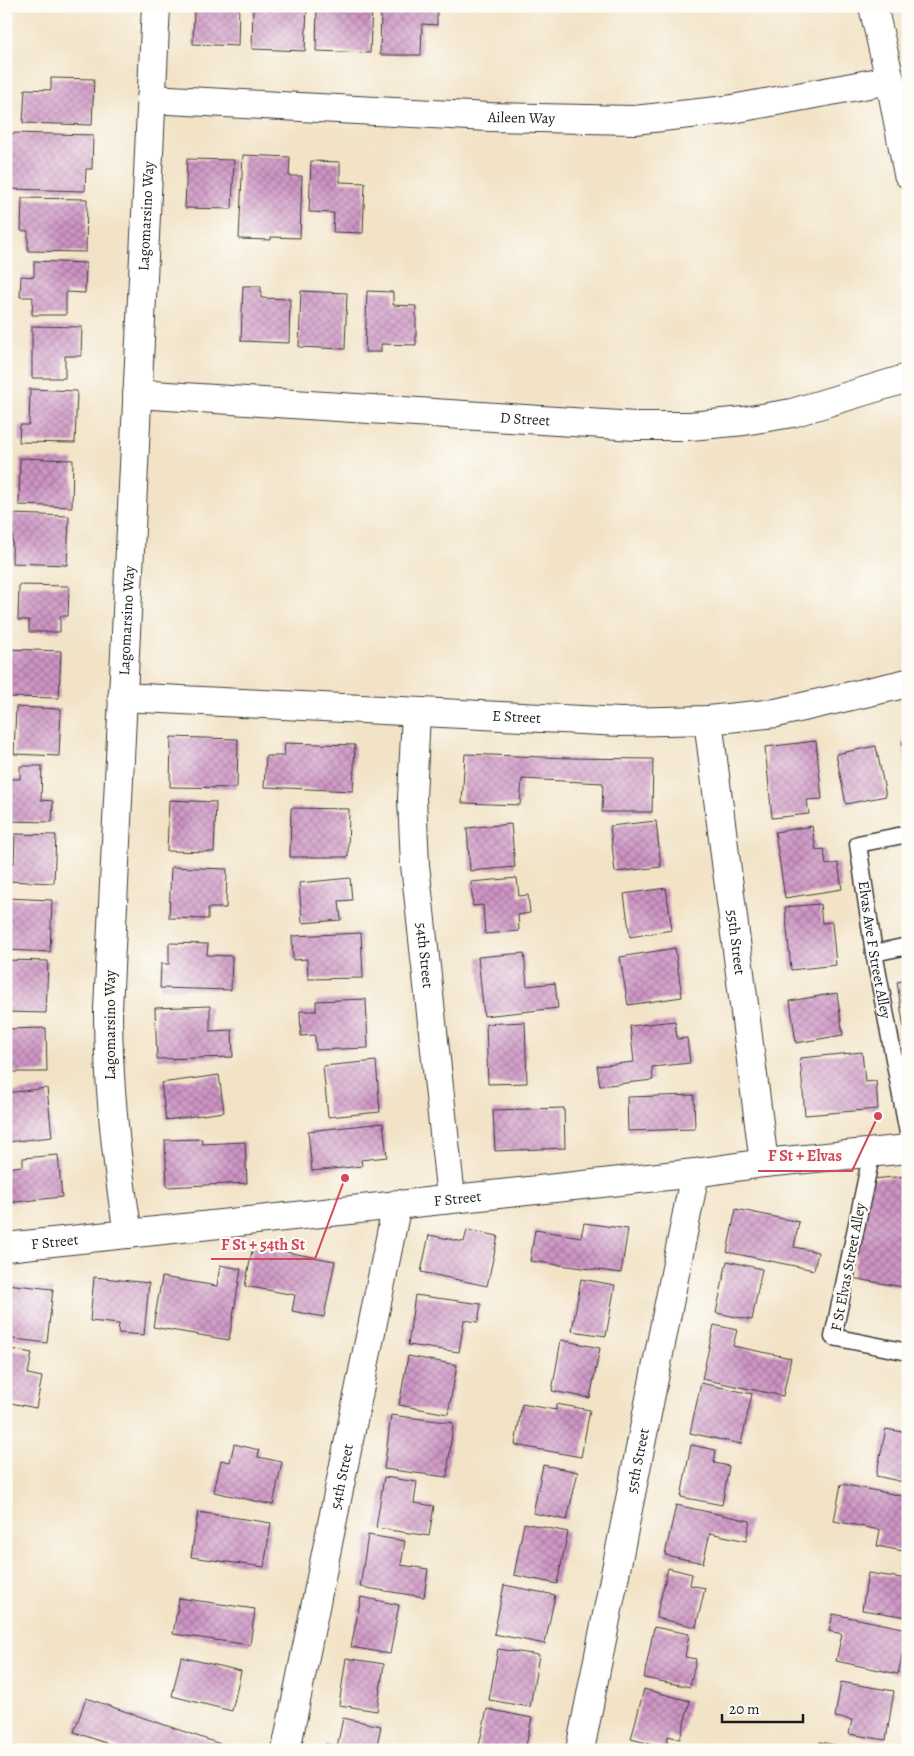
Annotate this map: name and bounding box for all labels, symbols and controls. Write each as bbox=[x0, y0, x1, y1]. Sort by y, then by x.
street label: Aileen Way bbox=[487, 107, 556, 128]
street label: Lagomarsino Way bbox=[133, 160, 159, 271]
street label: D Street bbox=[499, 407, 551, 431]
street label: Lagomarsino Way bbox=[114, 565, 139, 676]
street label: E Street bbox=[492, 706, 541, 728]
street label: Elvas Ave F Street Alley bbox=[854, 879, 896, 1021]
street label: 55th Street bbox=[722, 908, 750, 976]
street label: 54th Street bbox=[411, 921, 438, 989]
street label: Lagomarsino Way bbox=[100, 970, 120, 1080]
callout: F St + Elvas bbox=[758, 1140, 852, 1171]
text: F St + Elvas bbox=[768, 1145, 842, 1167]
street label: F Street bbox=[433, 1186, 482, 1211]
street label: F St Elvas Street Alley bbox=[826, 1201, 870, 1333]
callout: F St + 54th St bbox=[211, 1228, 315, 1259]
street label: F Street bbox=[30, 1229, 80, 1254]
text: F St + 54th St bbox=[221, 1234, 306, 1256]
street label: 55th Street bbox=[621, 1426, 654, 1495]
street label: 54th Street bbox=[325, 1442, 358, 1511]
scale bar bbox=[722, 1691, 803, 1723]
text: 20 m bbox=[729, 1699, 760, 1719]

